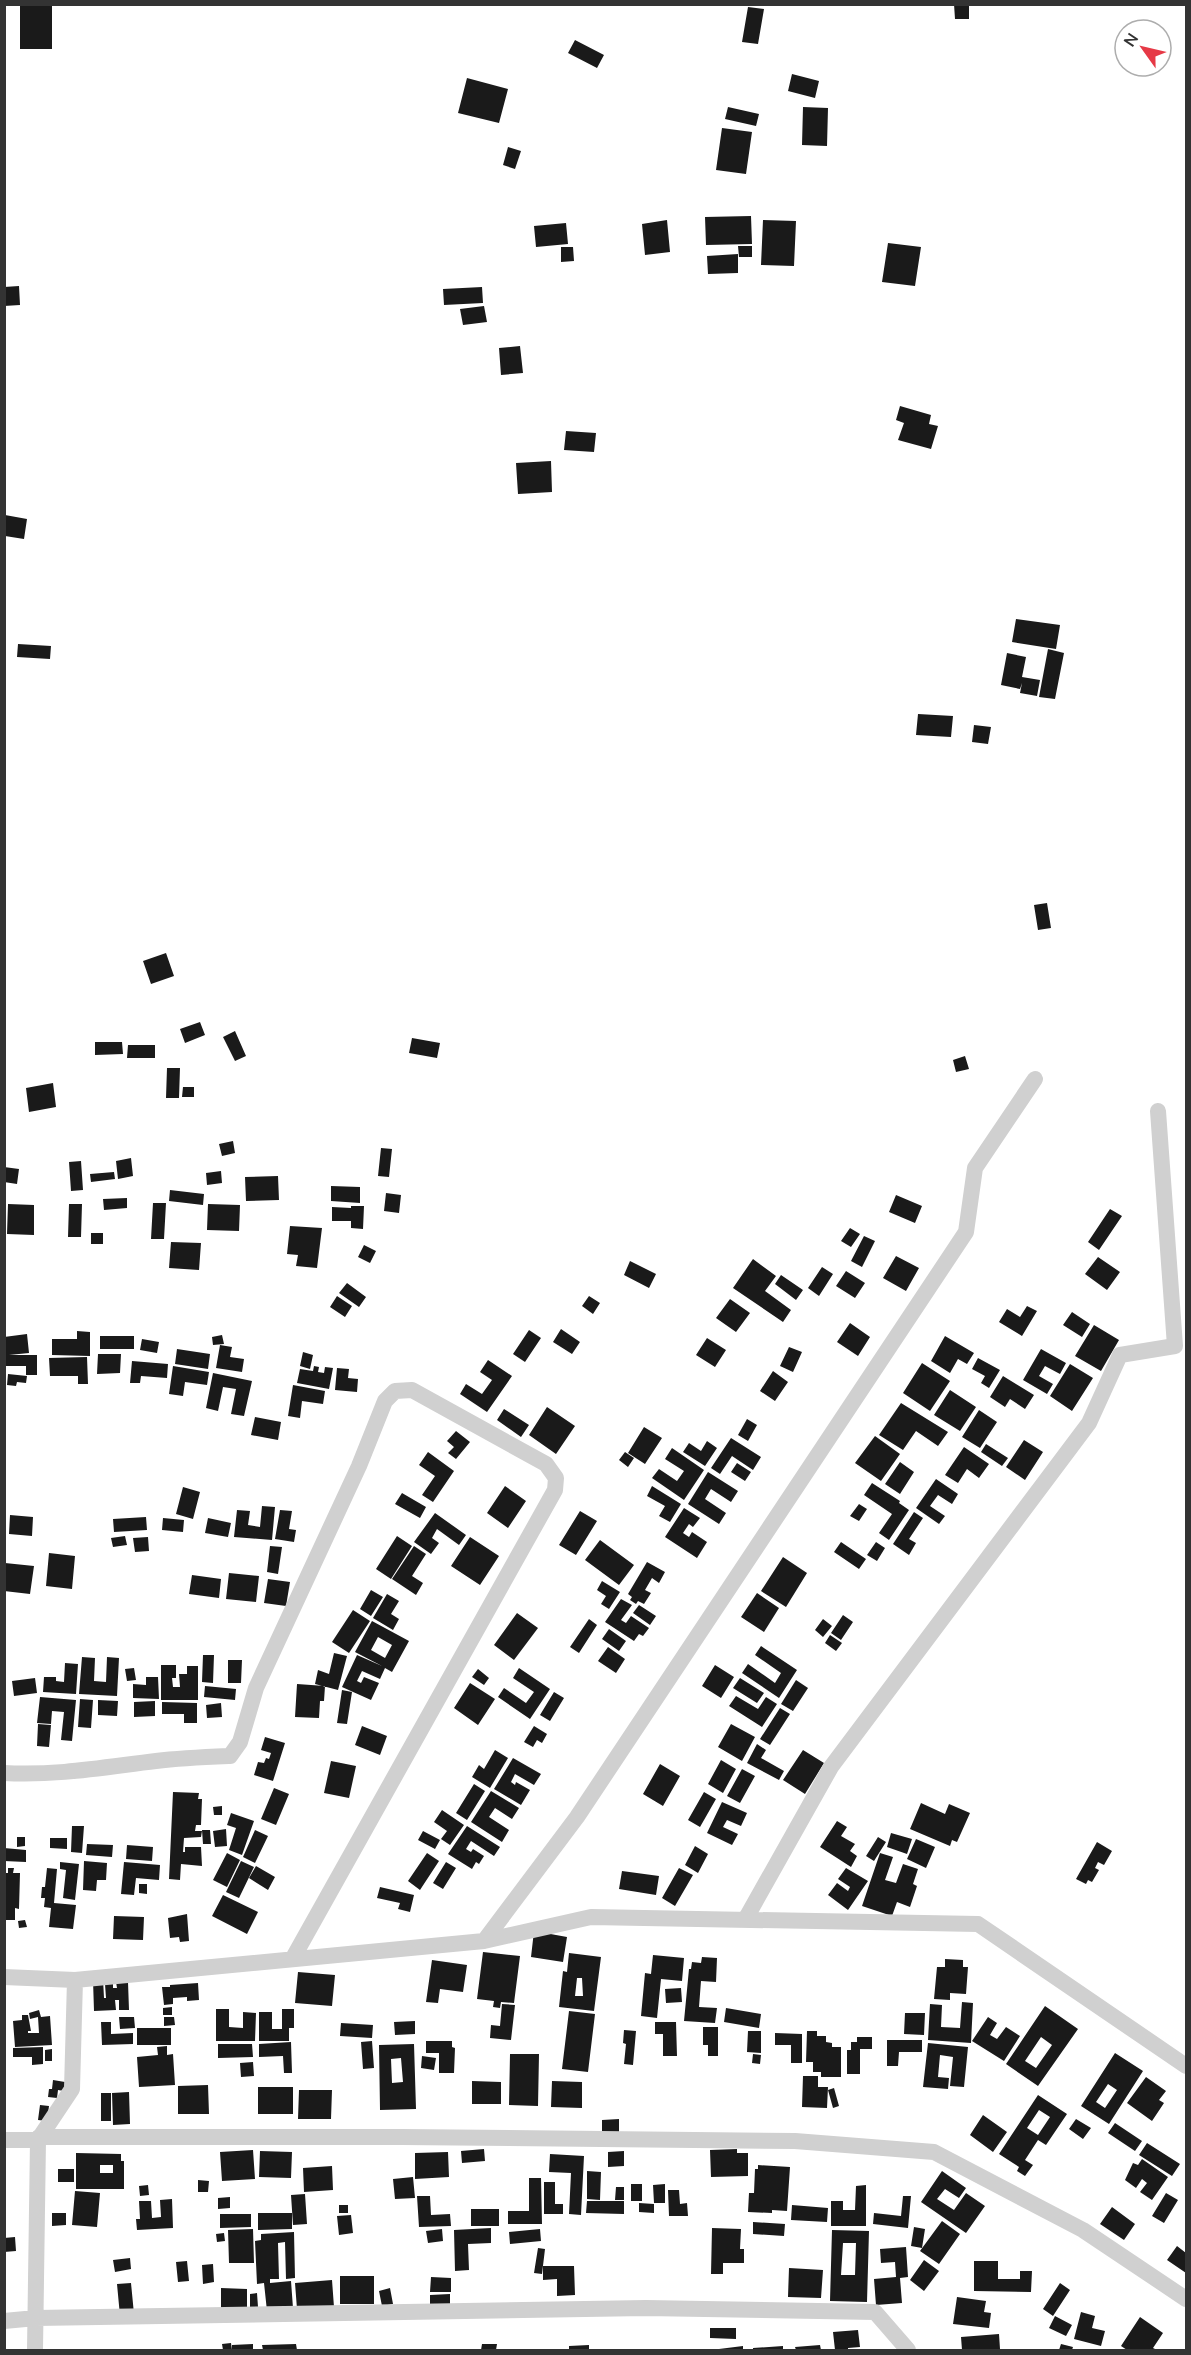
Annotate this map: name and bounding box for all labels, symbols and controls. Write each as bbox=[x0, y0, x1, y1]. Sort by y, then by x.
north arrow bbox=[1113, 18, 1173, 78]
text: N bbox=[1119, 29, 1142, 50]

